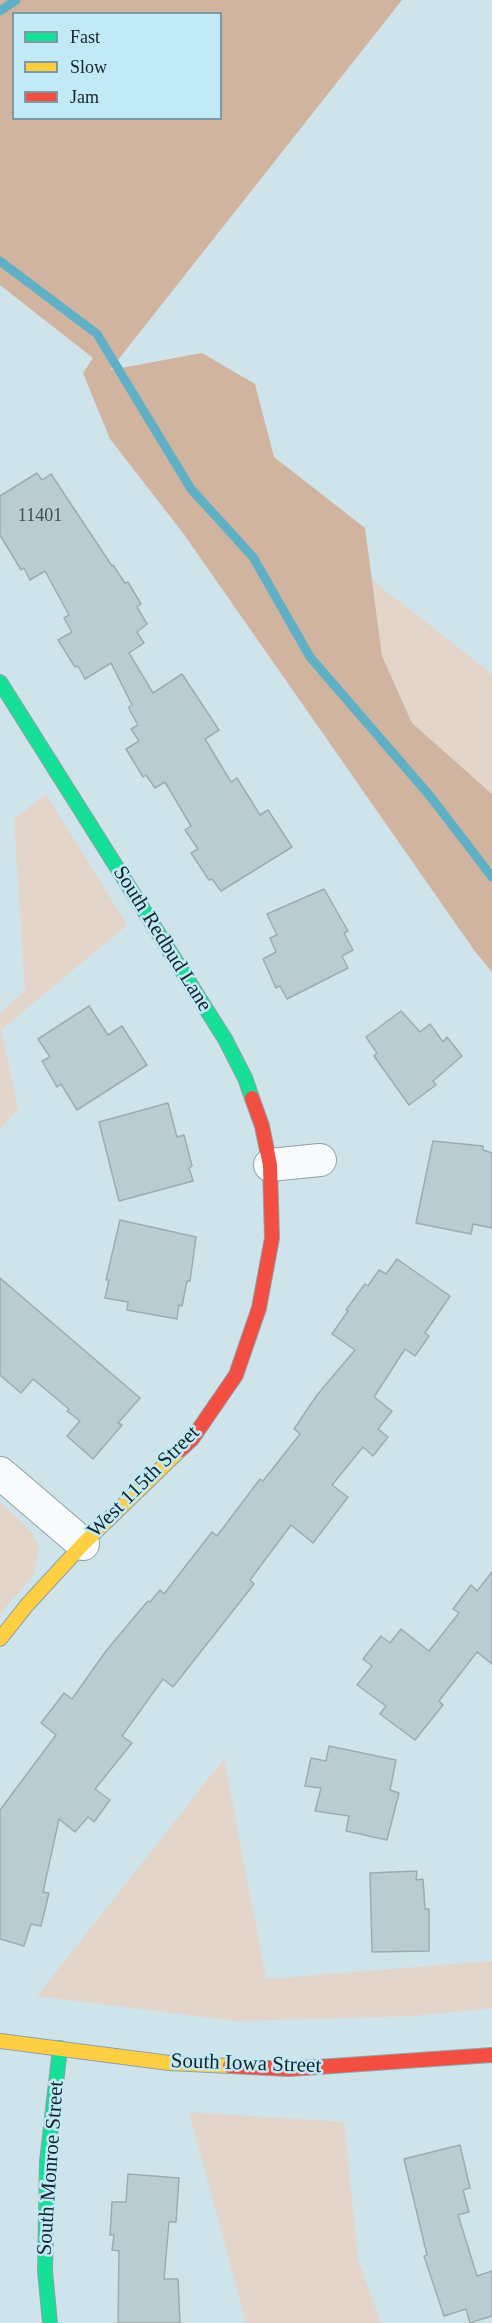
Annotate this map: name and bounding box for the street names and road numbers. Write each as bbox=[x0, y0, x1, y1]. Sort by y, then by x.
street label: South Redbud Lane bbox=[107, 862, 217, 1016]
street label: West 115th Street bbox=[83, 1421, 205, 1543]
street label: South Iowa Street bbox=[170, 2049, 322, 2079]
street label: South Monroe Street bbox=[32, 2080, 70, 2256]

